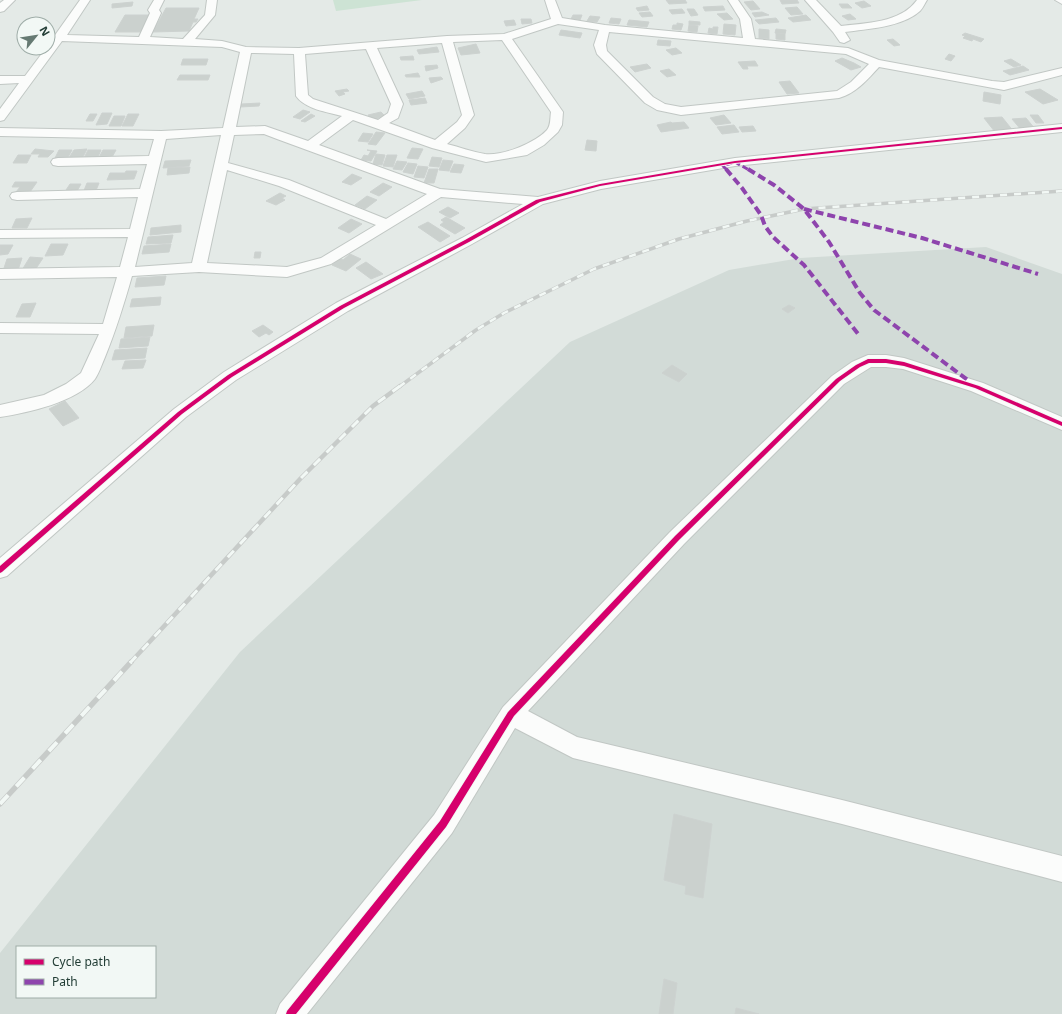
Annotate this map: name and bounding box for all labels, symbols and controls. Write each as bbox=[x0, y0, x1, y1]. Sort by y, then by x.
north arrow bbox=[16, 16, 56, 56]
text: N bbox=[36, 23, 54, 38]
legend bbox=[16, 946, 156, 998]
text: Cycle path bbox=[52, 953, 110, 970]
text: Path bbox=[52, 973, 78, 990]

